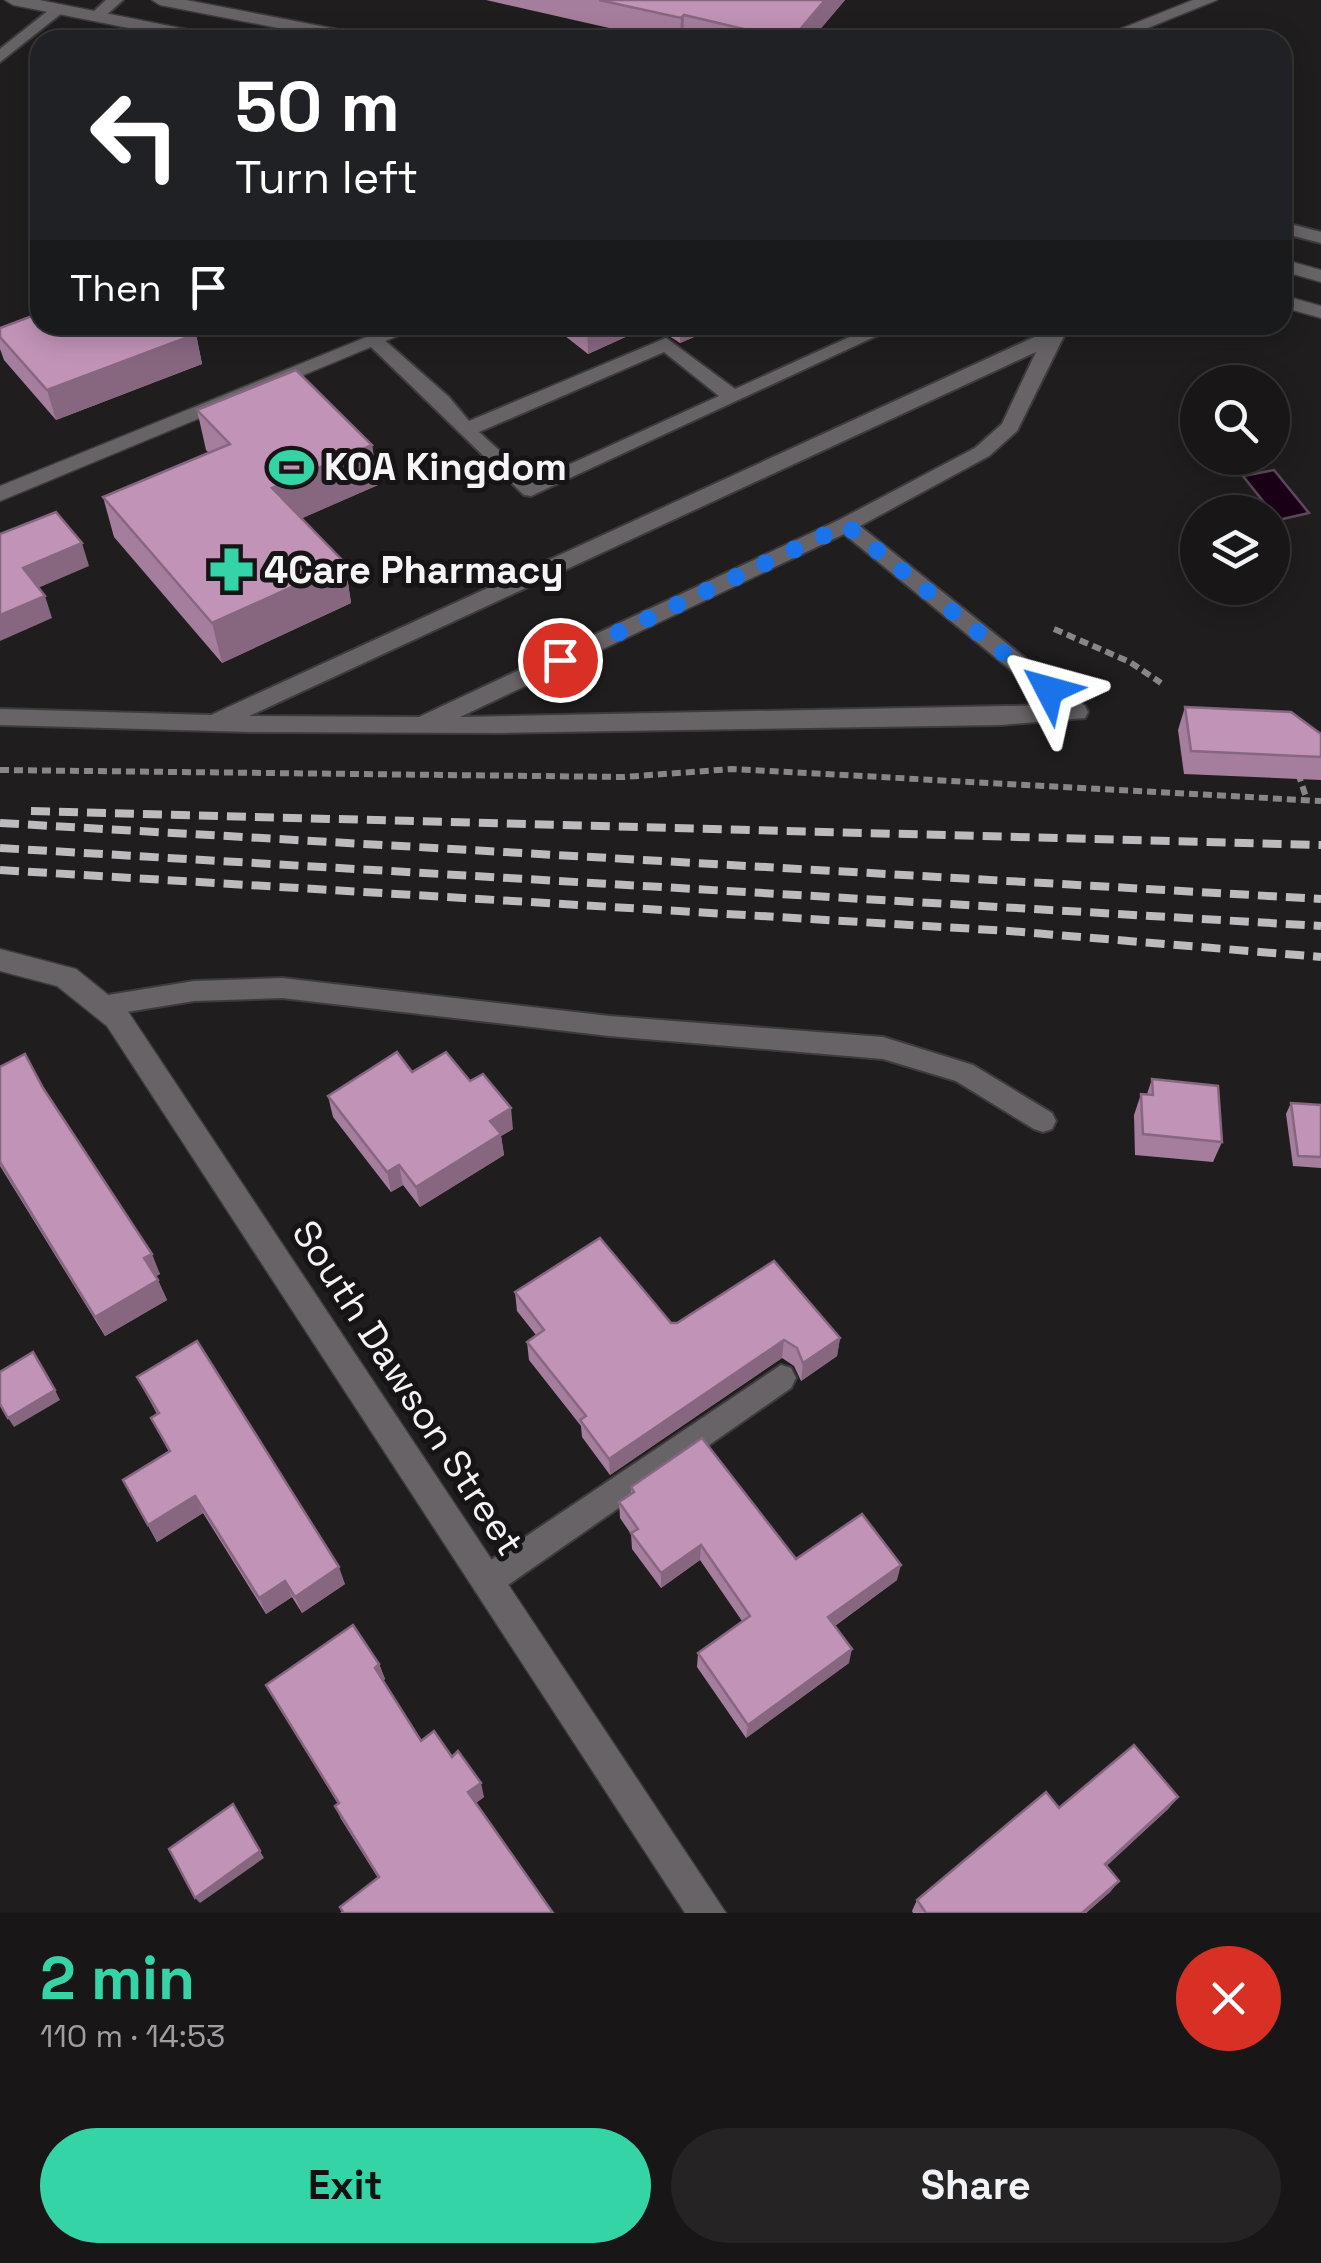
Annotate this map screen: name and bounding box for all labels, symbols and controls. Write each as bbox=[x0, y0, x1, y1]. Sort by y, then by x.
text: 50 m bbox=[235, 62, 400, 151]
icon: left bbox=[70, 70, 200, 200]
text: Turn left bbox=[235, 149, 418, 206]
icon: arrive bbox=[181, 260, 236, 315]
text: Then bbox=[70, 264, 161, 312]
map controls bbox=[1180, 365, 1290, 605]
button: search bbox=[1180, 365, 1290, 475]
sports icon: KOA Kingdom bbox=[267, 443, 315, 491]
place label: KOA Kingdom bbox=[324, 443, 567, 491]
button: layers bbox=[1180, 495, 1290, 605]
pharmacy icon: 4Care Pharmacy bbox=[207, 546, 255, 594]
place label: 4Care Pharmacy bbox=[264, 546, 564, 594]
pin bbox=[518, 618, 603, 703]
icon: arrive bbox=[533, 633, 588, 688]
position arrow bbox=[997, 638, 1101, 742]
street label: South Dawson Street bbox=[282, 1211, 534, 1565]
text: 2 min bbox=[40, 1940, 195, 2017]
button: close bbox=[1176, 1946, 1281, 2051]
text: 110 m · 14:53 bbox=[40, 2016, 225, 2056]
button: Exit bbox=[40, 2128, 651, 2243]
button: Share bbox=[671, 2128, 1281, 2243]

